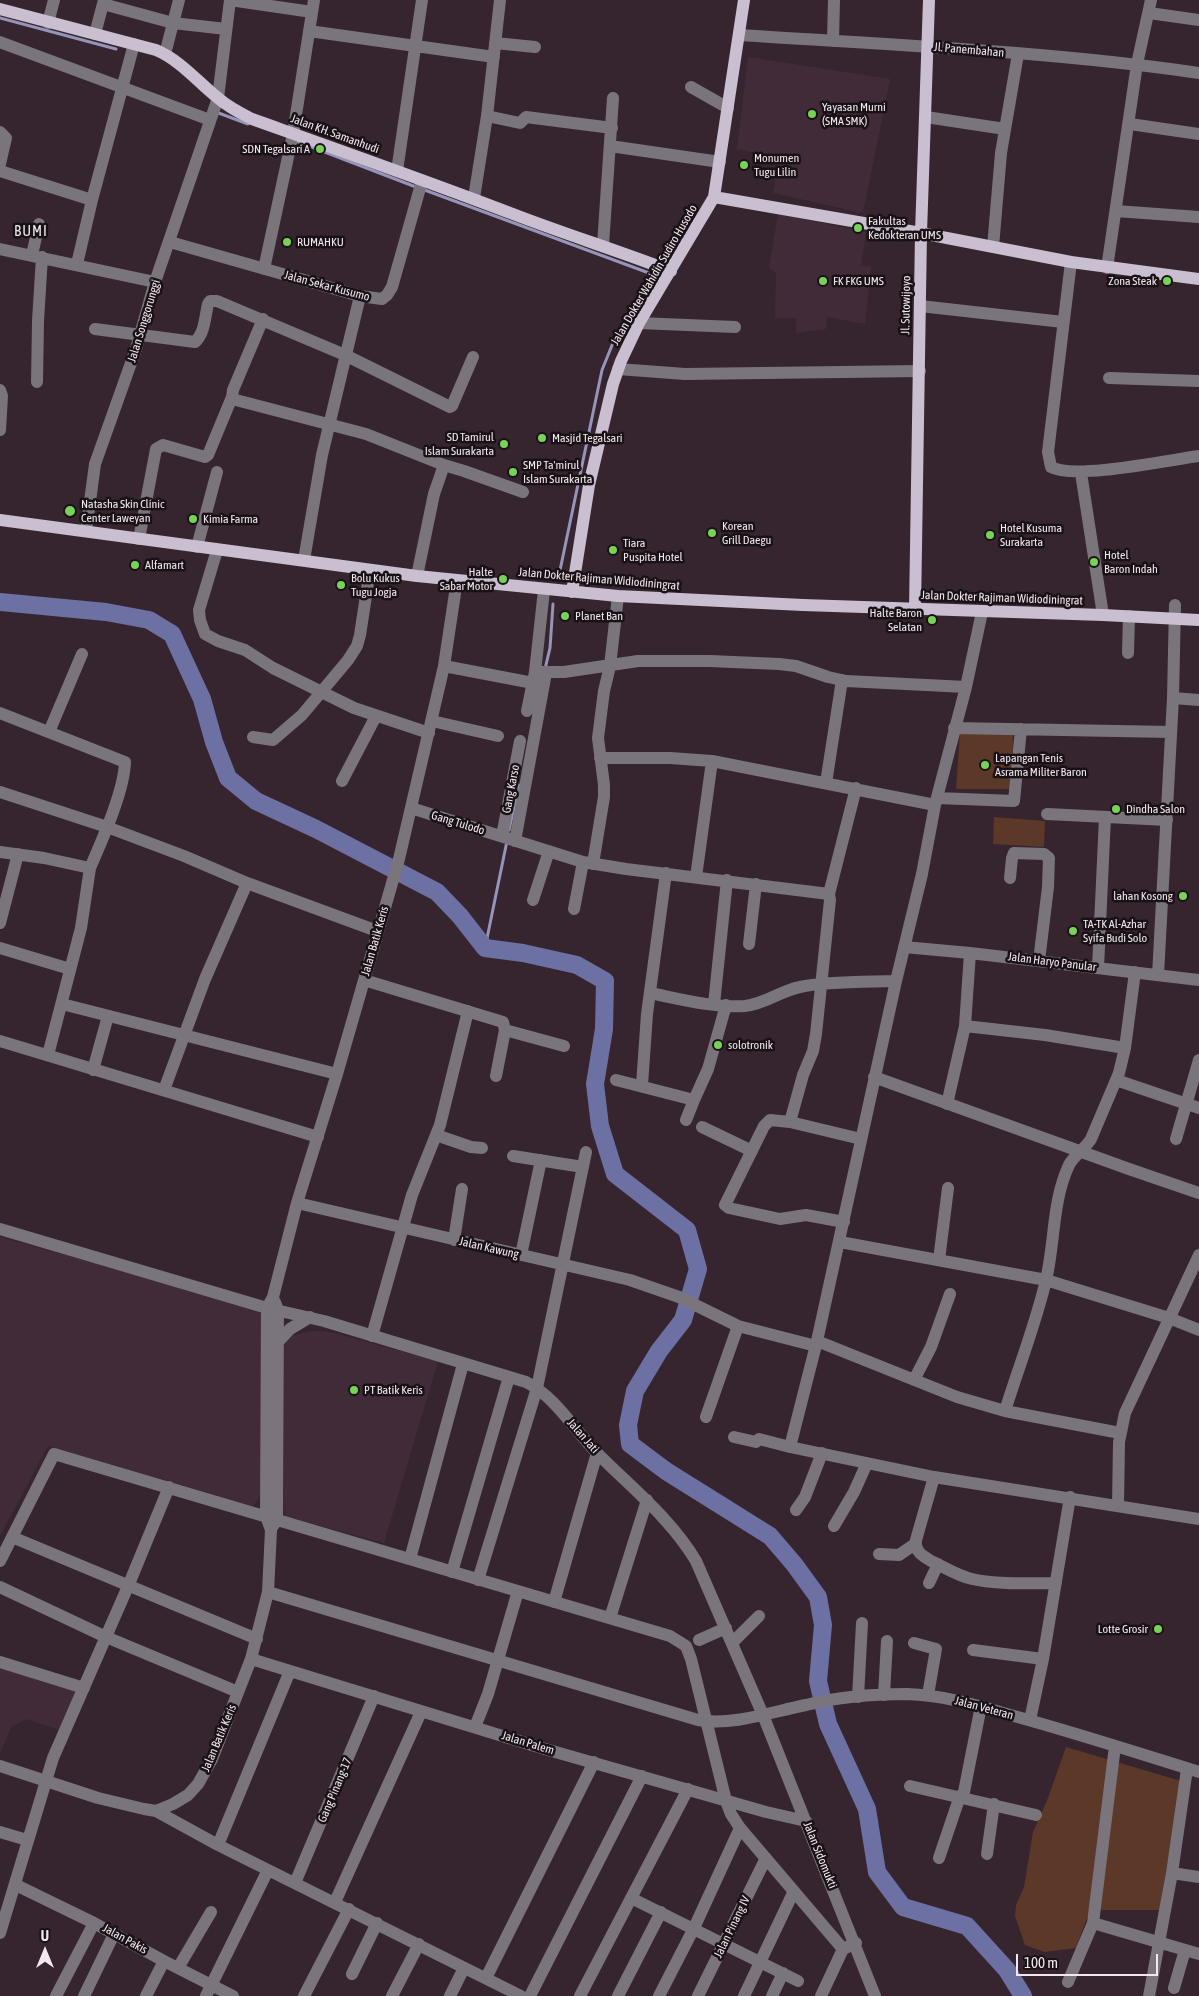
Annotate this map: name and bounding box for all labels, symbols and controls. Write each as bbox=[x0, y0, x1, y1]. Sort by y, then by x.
street label: Jl. Panembahan bbox=[933, 40, 1005, 60]
place label: Yayasan Murni (SMA SMK) bbox=[822, 100, 886, 128]
marker: Yayasan Murni (SMA SMK) bbox=[806, 108, 818, 120]
street label: Jalan KH. Samanhudi bbox=[289, 111, 381, 157]
place label: SDN Tegalsari A bbox=[242, 142, 310, 156]
marker: SDN Tegalsari A bbox=[314, 143, 326, 155]
place label: Monumen Tugu Lilin bbox=[754, 151, 799, 179]
marker: Monumen Tugu Lilin bbox=[738, 159, 750, 171]
street label: Jalan Dokter Wahidin Sudiro Husodo bbox=[608, 202, 700, 348]
place label: Fakultas Kedokteran UMS bbox=[868, 214, 941, 242]
district label: BUMI bbox=[14, 222, 48, 240]
marker: Fakultas Kedokteran UMS bbox=[852, 222, 864, 234]
place label: RUMAHKU bbox=[297, 235, 344, 249]
marker: RUMAHKU bbox=[281, 236, 293, 248]
street label: Jalan Sekar Kusumo bbox=[283, 268, 371, 304]
place label: FK FKG UMS bbox=[833, 274, 884, 288]
place label: Zona Steak bbox=[1108, 274, 1157, 288]
marker: FK FKG UMS bbox=[817, 275, 829, 287]
street label: Jl. Sutowijoyo bbox=[898, 275, 914, 335]
marker: Zona Steak bbox=[1161, 275, 1173, 287]
street label: Jalan Songgorunggi bbox=[125, 278, 163, 364]
place label: SD Tamirul Islam Surakarta bbox=[425, 430, 494, 458]
place label: Masjid Tegalsari bbox=[552, 431, 622, 445]
marker: Masjid Tegalsari bbox=[536, 432, 548, 444]
marker: SD Tamirul Islam Surakarta bbox=[498, 438, 510, 450]
place label: SMP Ta'mirul Islam Surakarta bbox=[523, 458, 592, 486]
marker: SMP Ta'mirul Islam Surakarta bbox=[507, 466, 519, 478]
place label: Natasha Skin Clinic Center Laweyan bbox=[81, 497, 165, 525]
marker: Natasha Skin Clinic Center Laweyan bbox=[63, 504, 77, 518]
place label: Kimia Farma bbox=[203, 512, 258, 526]
marker: Kimia Farma bbox=[187, 513, 199, 525]
place label: Korean Grill Daegu bbox=[722, 519, 771, 547]
place label: Hotel Kusuma Surakarta bbox=[1000, 521, 1062, 549]
marker: Korean Grill Daegu bbox=[706, 527, 718, 539]
marker: Hotel Kusuma Surakarta bbox=[984, 529, 996, 541]
place label: Tiara Puspita Hotel bbox=[623, 536, 683, 564]
marker: Tiara Puspita Hotel bbox=[607, 544, 619, 556]
place label: Hotel Baron Indah bbox=[1104, 548, 1158, 576]
marker: Hotel Baron Indah bbox=[1088, 556, 1100, 568]
place label: Alfamart bbox=[145, 558, 184, 572]
marker: Alfamart bbox=[129, 559, 141, 571]
place label: Halte Sabar Motor bbox=[440, 565, 493, 593]
street label: Jalan Dokter Rajiman Widiodiningrat bbox=[518, 565, 680, 593]
place label: Bolu Kukus Tugu Jogja bbox=[351, 571, 400, 599]
marker: Halte Sabar Motor bbox=[497, 573, 509, 585]
marker: Bolu Kukus Tugu Jogja bbox=[335, 579, 347, 591]
street label: Jalan Dokter Rajiman Widiodiningrat bbox=[921, 588, 1083, 608]
place label: Halte Baron Selatan bbox=[870, 606, 922, 634]
place label: Planet Ban bbox=[575, 609, 623, 623]
marker: Planet Ban bbox=[559, 610, 571, 622]
marker: Halte Baron Selatan bbox=[926, 614, 938, 626]
place label: Lapangan Tenis Asrama Militer Baron bbox=[995, 751, 1087, 779]
marker: Lapangan Tenis Asrama Militer Baron bbox=[979, 759, 991, 771]
street label: Gang Karso bbox=[499, 763, 523, 815]
place label: Dindha Salon bbox=[1126, 802, 1185, 816]
marker: Dindha Salon bbox=[1110, 803, 1122, 815]
street label: Gang Tulodo bbox=[430, 808, 486, 838]
place label: lahan Kosong bbox=[1113, 889, 1173, 903]
marker: lahan Kosong bbox=[1177, 890, 1189, 902]
street label: Jalan Batik Keris bbox=[358, 905, 392, 977]
place label: TA-TK Al-Azhar Syifa Budi Solo bbox=[1083, 917, 1147, 945]
marker: TA-TK Al-Azhar Syifa Budi Solo bbox=[1067, 925, 1079, 937]
street label: Jalan Haryo Panular bbox=[1007, 949, 1097, 975]
place label: solotronik bbox=[728, 1038, 773, 1052]
marker: solotronik bbox=[712, 1039, 724, 1051]
street label: Jalan Kawung bbox=[458, 1234, 520, 1262]
place label: PT Batik Keris bbox=[364, 1383, 423, 1397]
marker: PT Batik Keris bbox=[348, 1384, 360, 1396]
street label: Jalan Jati bbox=[564, 1416, 602, 1456]
place label: Lotte Grosir bbox=[1098, 1622, 1148, 1636]
marker: Lotte Grosir bbox=[1152, 1623, 1164, 1635]
street label: Jalan Veteran bbox=[953, 1693, 1015, 1723]
street label: Jalan Batik Keris bbox=[198, 1702, 240, 1774]
street label: Jalan Palem bbox=[500, 1728, 556, 1758]
street label: Gang Pinang-17 bbox=[315, 1755, 355, 1825]
street label: Jalan Sidomukti bbox=[800, 1820, 840, 1890]
street label: Jalan Pinang IV bbox=[711, 1894, 753, 1960]
street label: Jalan Pakis bbox=[100, 1921, 150, 1957]
north arrow bbox=[20, 1926, 70, 1976]
text: U bbox=[41, 1928, 49, 1944]
scale bar bbox=[1019, 1944, 1162, 1976]
text: 100 m bbox=[1024, 1954, 1058, 1971]

